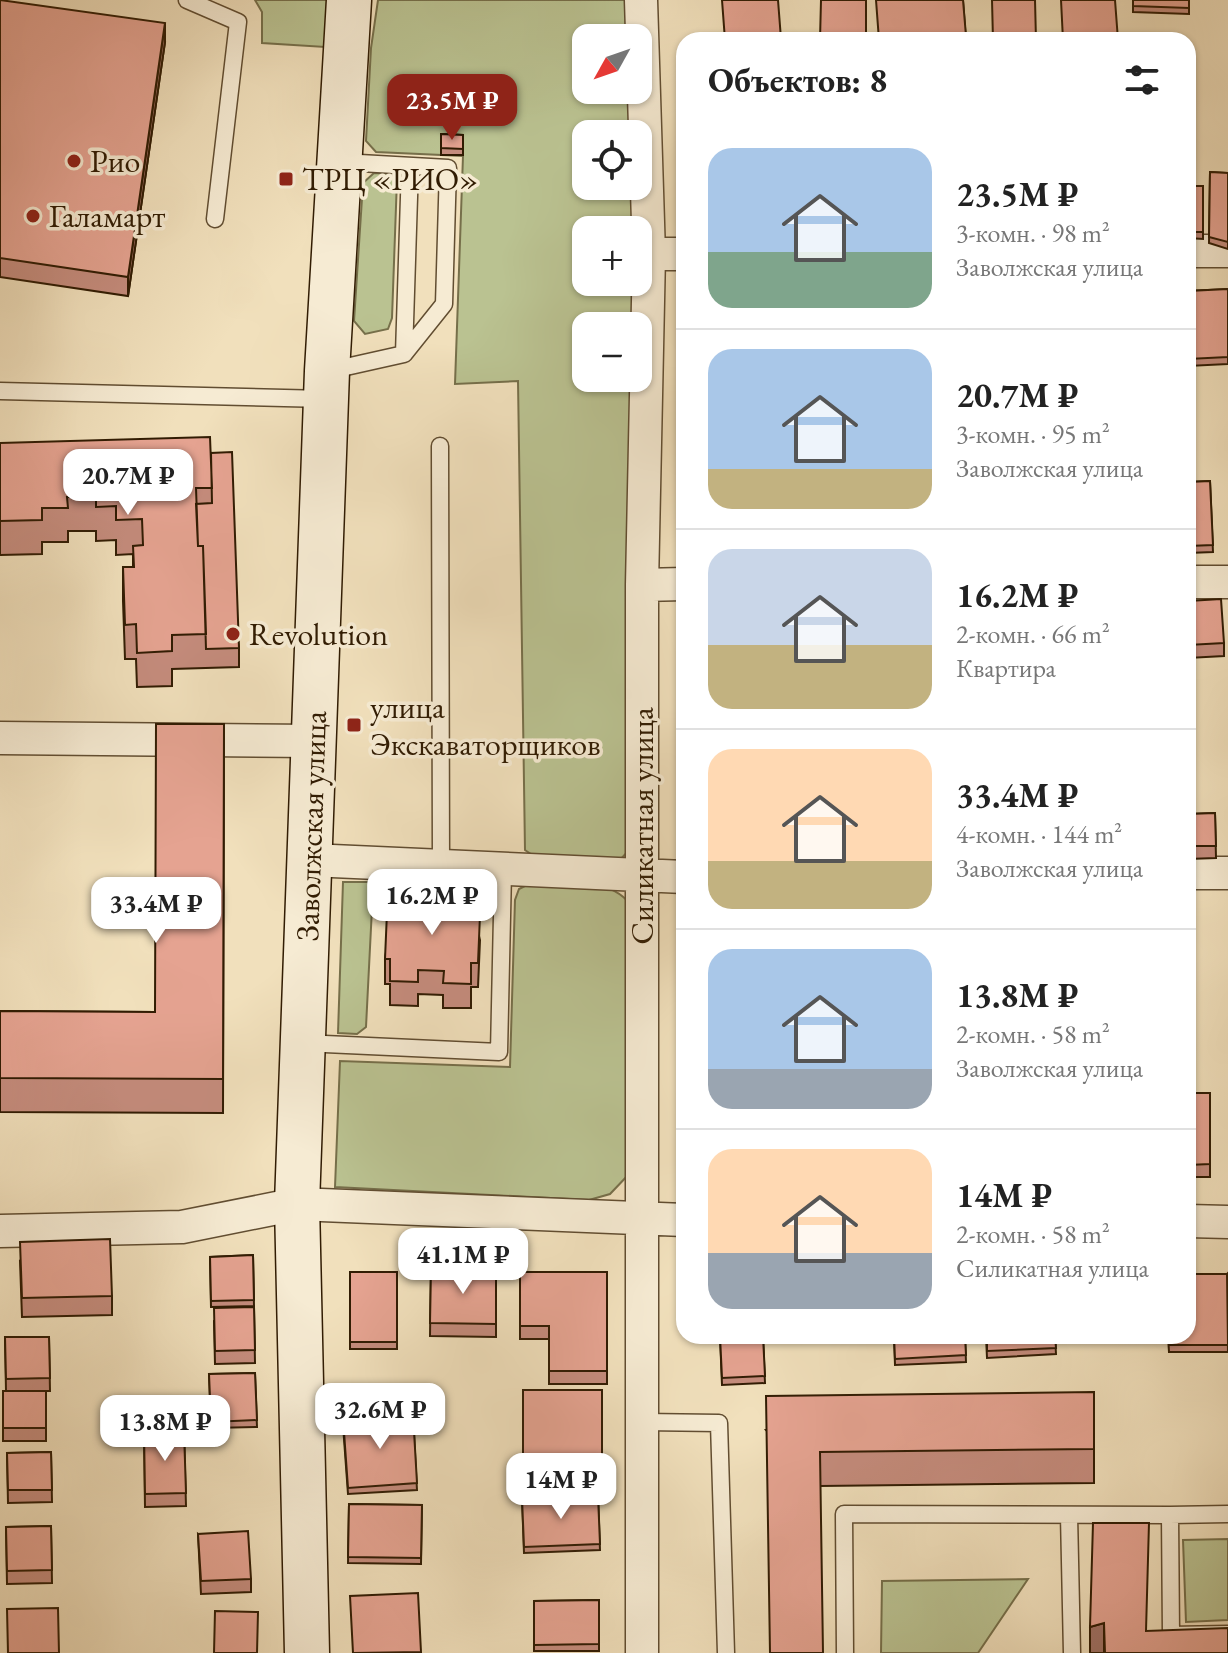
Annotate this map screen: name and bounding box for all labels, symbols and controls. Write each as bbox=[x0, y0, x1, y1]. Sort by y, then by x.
north arrow bbox=[572, 24, 652, 104]
map controls bbox=[572, 24, 652, 392]
text: Объектов: 8 bbox=[708, 58, 887, 102]
icon: filters bbox=[1120, 58, 1164, 102]
pin: 23.5M ₽ bbox=[378, 74, 526, 142]
text: 23.5M ₽ bbox=[405, 83, 499, 117]
button: locate bbox=[572, 120, 652, 200]
place label: Рио bbox=[90, 140, 140, 182]
marker: Рио bbox=[65, 152, 83, 170]
place label: ТРЦ «РИО» bbox=[302, 158, 478, 200]
marker: ТРЦ «РИО» bbox=[277, 170, 295, 188]
text: 23.5M ₽ bbox=[956, 172, 1079, 216]
icon: home bbox=[772, 180, 868, 276]
place label: Галамарт bbox=[49, 195, 165, 237]
marker: Галамарт bbox=[24, 207, 42, 225]
button: + bbox=[572, 216, 652, 296]
text: 3-комн. · 98 m² bbox=[956, 216, 1110, 250]
text: Заволжская улица bbox=[956, 250, 1143, 284]
button: − bbox=[572, 312, 652, 392]
text: 20.7M ₽ bbox=[956, 373, 1079, 417]
icon: home bbox=[772, 381, 868, 477]
text: 3-комн. · 95 m² bbox=[956, 417, 1110, 451]
pin: 20.7M ₽ bbox=[54, 449, 202, 517]
text: Заволжская улица bbox=[956, 451, 1143, 485]
text: 20.7M ₽ bbox=[81, 458, 175, 492]
text: 16.2M ₽ bbox=[956, 573, 1079, 617]
icon: home bbox=[772, 581, 868, 677]
place label: Revolution bbox=[249, 613, 388, 655]
text: 2-комн. · 66 m² bbox=[956, 617, 1110, 651]
marker: Revolution bbox=[224, 625, 242, 643]
text: Квартира bbox=[956, 651, 1056, 685]
place label: улица Экскаваторщиков bbox=[370, 686, 601, 765]
street label: Силикатная улица bbox=[621, 707, 663, 945]
street label: Заволжская улица bbox=[286, 710, 336, 942]
marker: улица Экскаваторщиков bbox=[345, 716, 363, 734]
text: 33.4M ₽ bbox=[956, 773, 1079, 817]
icon: home bbox=[772, 781, 868, 877]
text: 4-комн. · 144 m² bbox=[956, 817, 1122, 851]
text: Заволжская улица bbox=[956, 851, 1143, 885]
pin: 16.2M ₽ bbox=[358, 869, 506, 937]
pin: 33.4M ₽ bbox=[82, 877, 230, 945]
text: 16.2M ₽ bbox=[385, 878, 479, 912]
text: 33.4M ₽ bbox=[109, 886, 203, 920]
text: 13.8M ₽ bbox=[956, 973, 1079, 1017]
icon: home bbox=[772, 981, 868, 1077]
text: 2-комн. · 58 m² bbox=[956, 1017, 1110, 1051]
text: Заволжская улица bbox=[956, 1051, 1143, 1085]
text: 14M ₽ bbox=[956, 1173, 1052, 1217]
icon: home bbox=[772, 1181, 868, 1277]
text: 2-комн. · 58 m² bbox=[956, 1217, 1110, 1251]
pin: 41.1M ₽ bbox=[389, 1228, 537, 1296]
text: 41.1M ₽ bbox=[416, 1237, 510, 1271]
text: Силикатная улица bbox=[956, 1251, 1149, 1285]
pin: 32.6M ₽ bbox=[306, 1383, 454, 1451]
text: 32.6M ₽ bbox=[333, 1392, 427, 1426]
pin: 13.8M ₽ bbox=[91, 1395, 239, 1463]
text: 13.8M ₽ bbox=[118, 1404, 212, 1438]
pin: 14M ₽ bbox=[505, 1453, 617, 1521]
text: 14M ₽ bbox=[524, 1462, 598, 1496]

